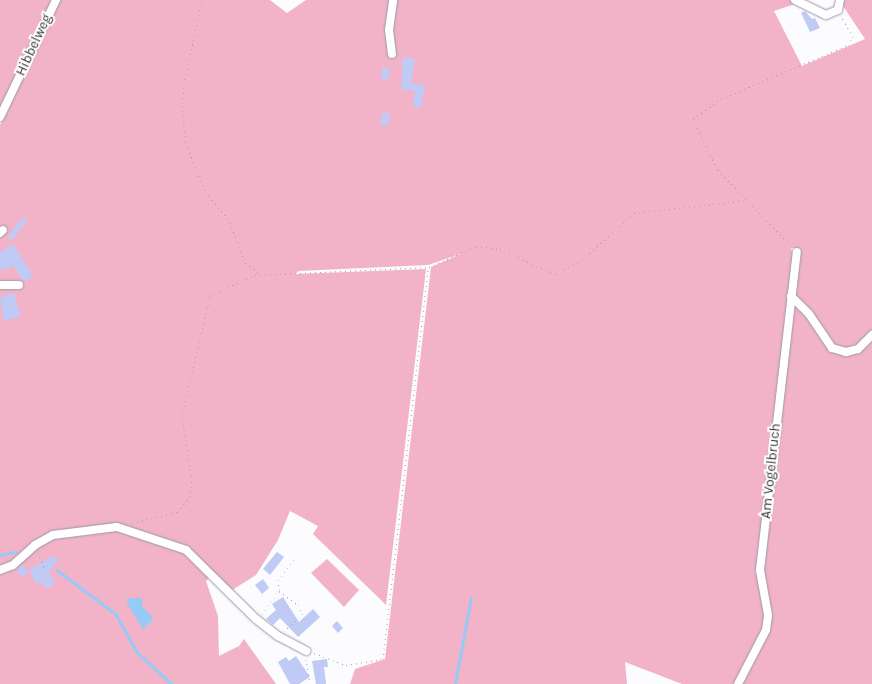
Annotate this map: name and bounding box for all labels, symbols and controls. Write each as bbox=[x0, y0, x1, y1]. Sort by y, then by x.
street label: Hibbelweg bbox=[12, 11, 56, 79]
street label: Am Vogelbruch bbox=[758, 422, 784, 520]

